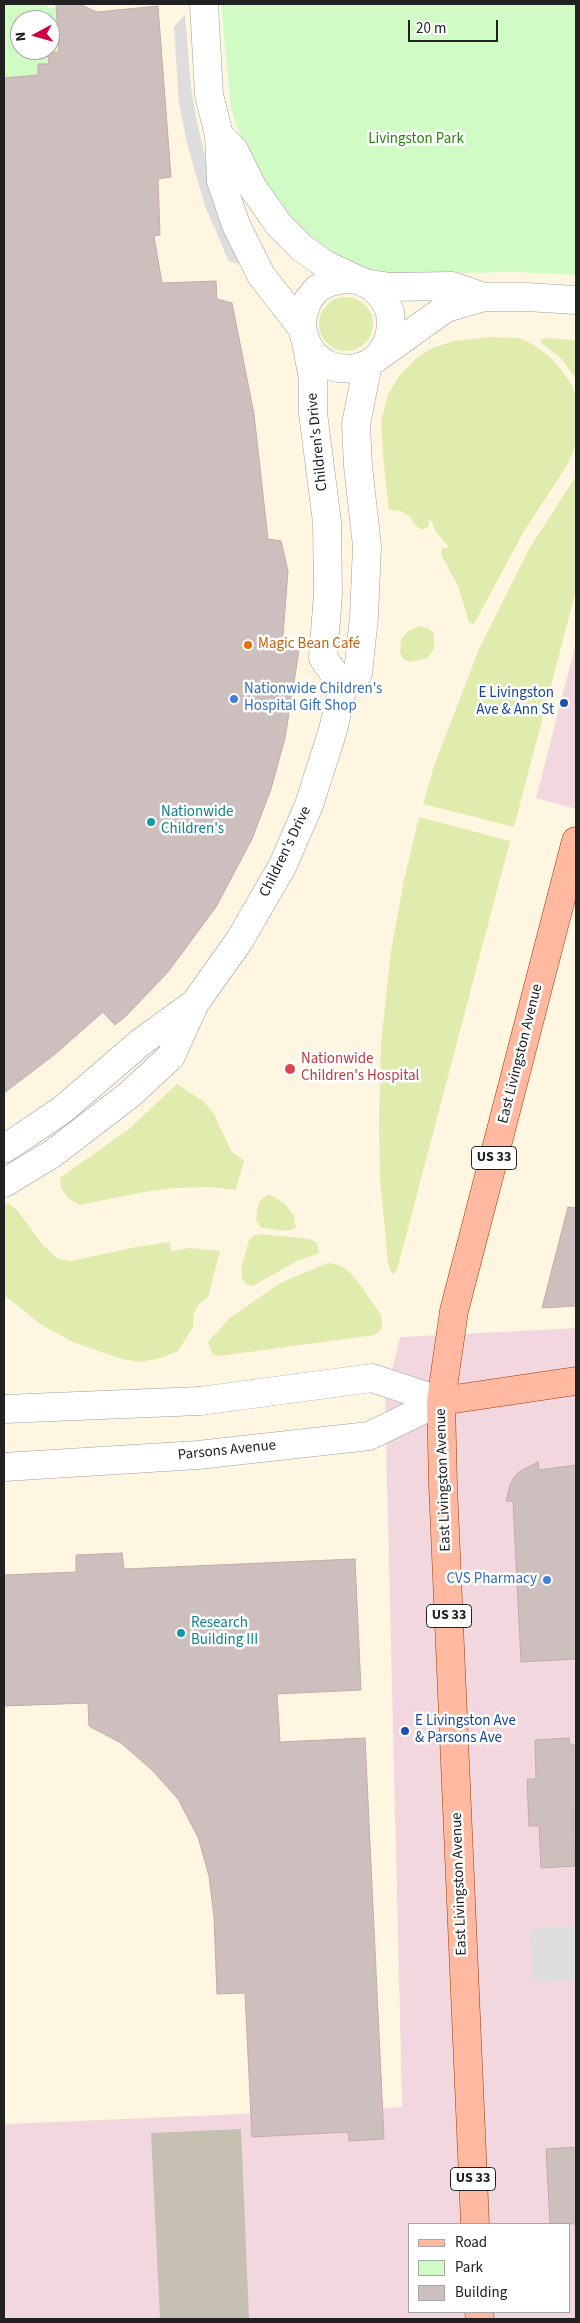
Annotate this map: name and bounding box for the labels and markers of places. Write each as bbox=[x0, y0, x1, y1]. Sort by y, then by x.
place label: Magic Bean Café bbox=[258, 636, 360, 654]
marker: Magic Bean Café bbox=[242, 639, 254, 651]
place label: Nationwide Children's Hospital Gift Shop bbox=[244, 681, 382, 716]
place label: E Livingston Ave & Ann St bbox=[476, 685, 554, 720]
marker: Nationwide Children's Hospital Gift Shop bbox=[228, 693, 240, 705]
marker: E Livingston Ave & Ann St bbox=[558, 697, 570, 709]
place label: Nationwide Children's bbox=[161, 804, 233, 839]
marker: Nationwide Children's bbox=[145, 816, 157, 828]
place label: Nationwide Children's Hospital bbox=[301, 1051, 419, 1086]
marker: Nationwide Children's Hospital bbox=[283, 1062, 297, 1076]
place label: CVS Pharmacy bbox=[447, 1571, 537, 1589]
marker: CVS Pharmacy bbox=[541, 1574, 553, 1586]
place label: Research Building III bbox=[191, 1615, 258, 1650]
marker: Research Building III bbox=[175, 1627, 187, 1639]
place label: E Livingston Ave & Parsons Ave bbox=[415, 1713, 516, 1748]
marker: E Livingston Ave & Parsons Ave bbox=[399, 1725, 411, 1737]

